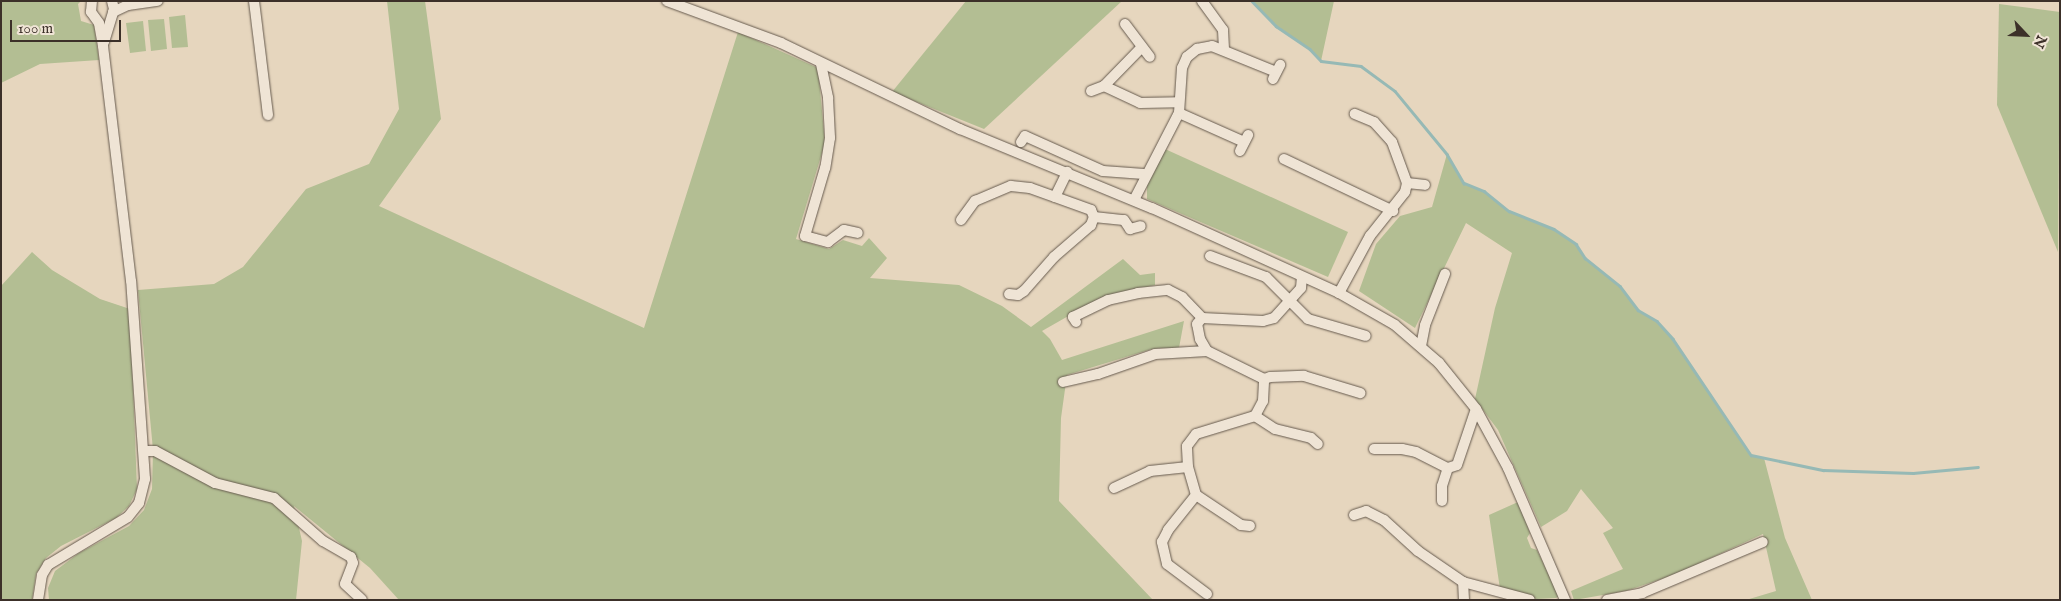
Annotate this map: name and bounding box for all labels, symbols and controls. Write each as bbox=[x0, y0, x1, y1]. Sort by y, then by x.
scale bar bbox=[12, 10, 124, 42]
north arrow bbox=[2001, 10, 2051, 60]
text: 100 m bbox=[18, 19, 53, 38]
text: N bbox=[2029, 32, 2050, 51]

